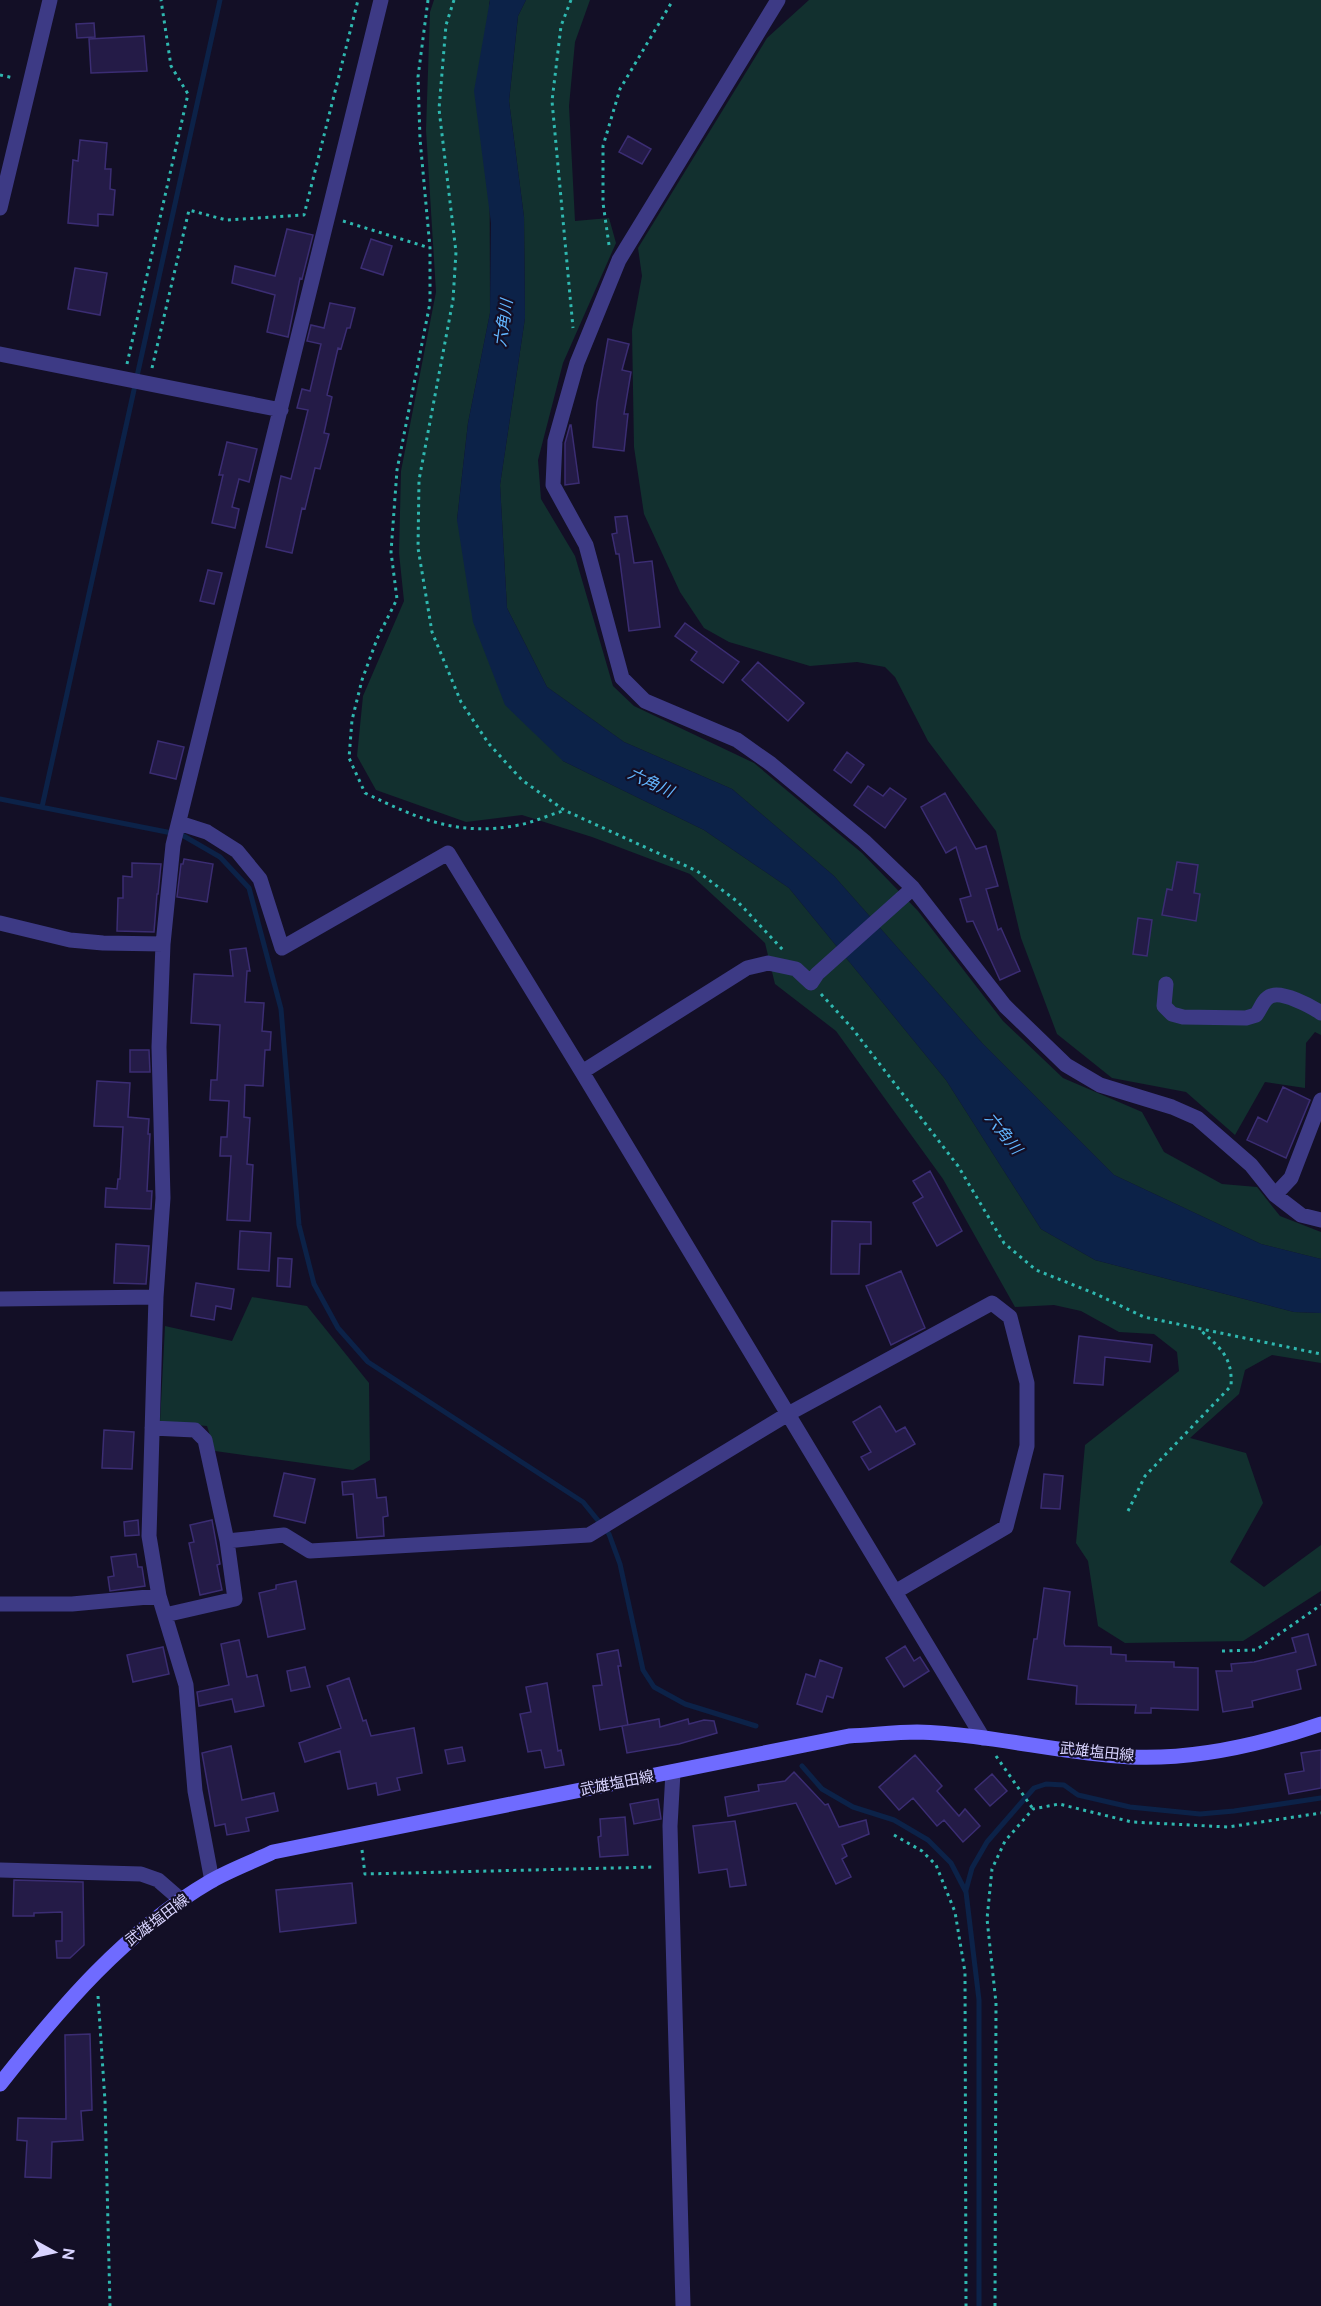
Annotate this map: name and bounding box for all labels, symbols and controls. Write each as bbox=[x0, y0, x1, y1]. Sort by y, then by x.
water label: 六角川 bbox=[490, 296, 518, 348]
water label: 六角川 bbox=[625, 763, 679, 803]
water label: 六角川 bbox=[980, 1108, 1028, 1160]
street label: 武雄塩田線 bbox=[1059, 1738, 1135, 1766]
street label: 武雄塩田線 bbox=[578, 1766, 656, 1800]
street label: 武雄塩田線 bbox=[121, 1889, 193, 1951]
north arrow bbox=[24, 2222, 84, 2282]
text: N bbox=[57, 2247, 80, 2261]

